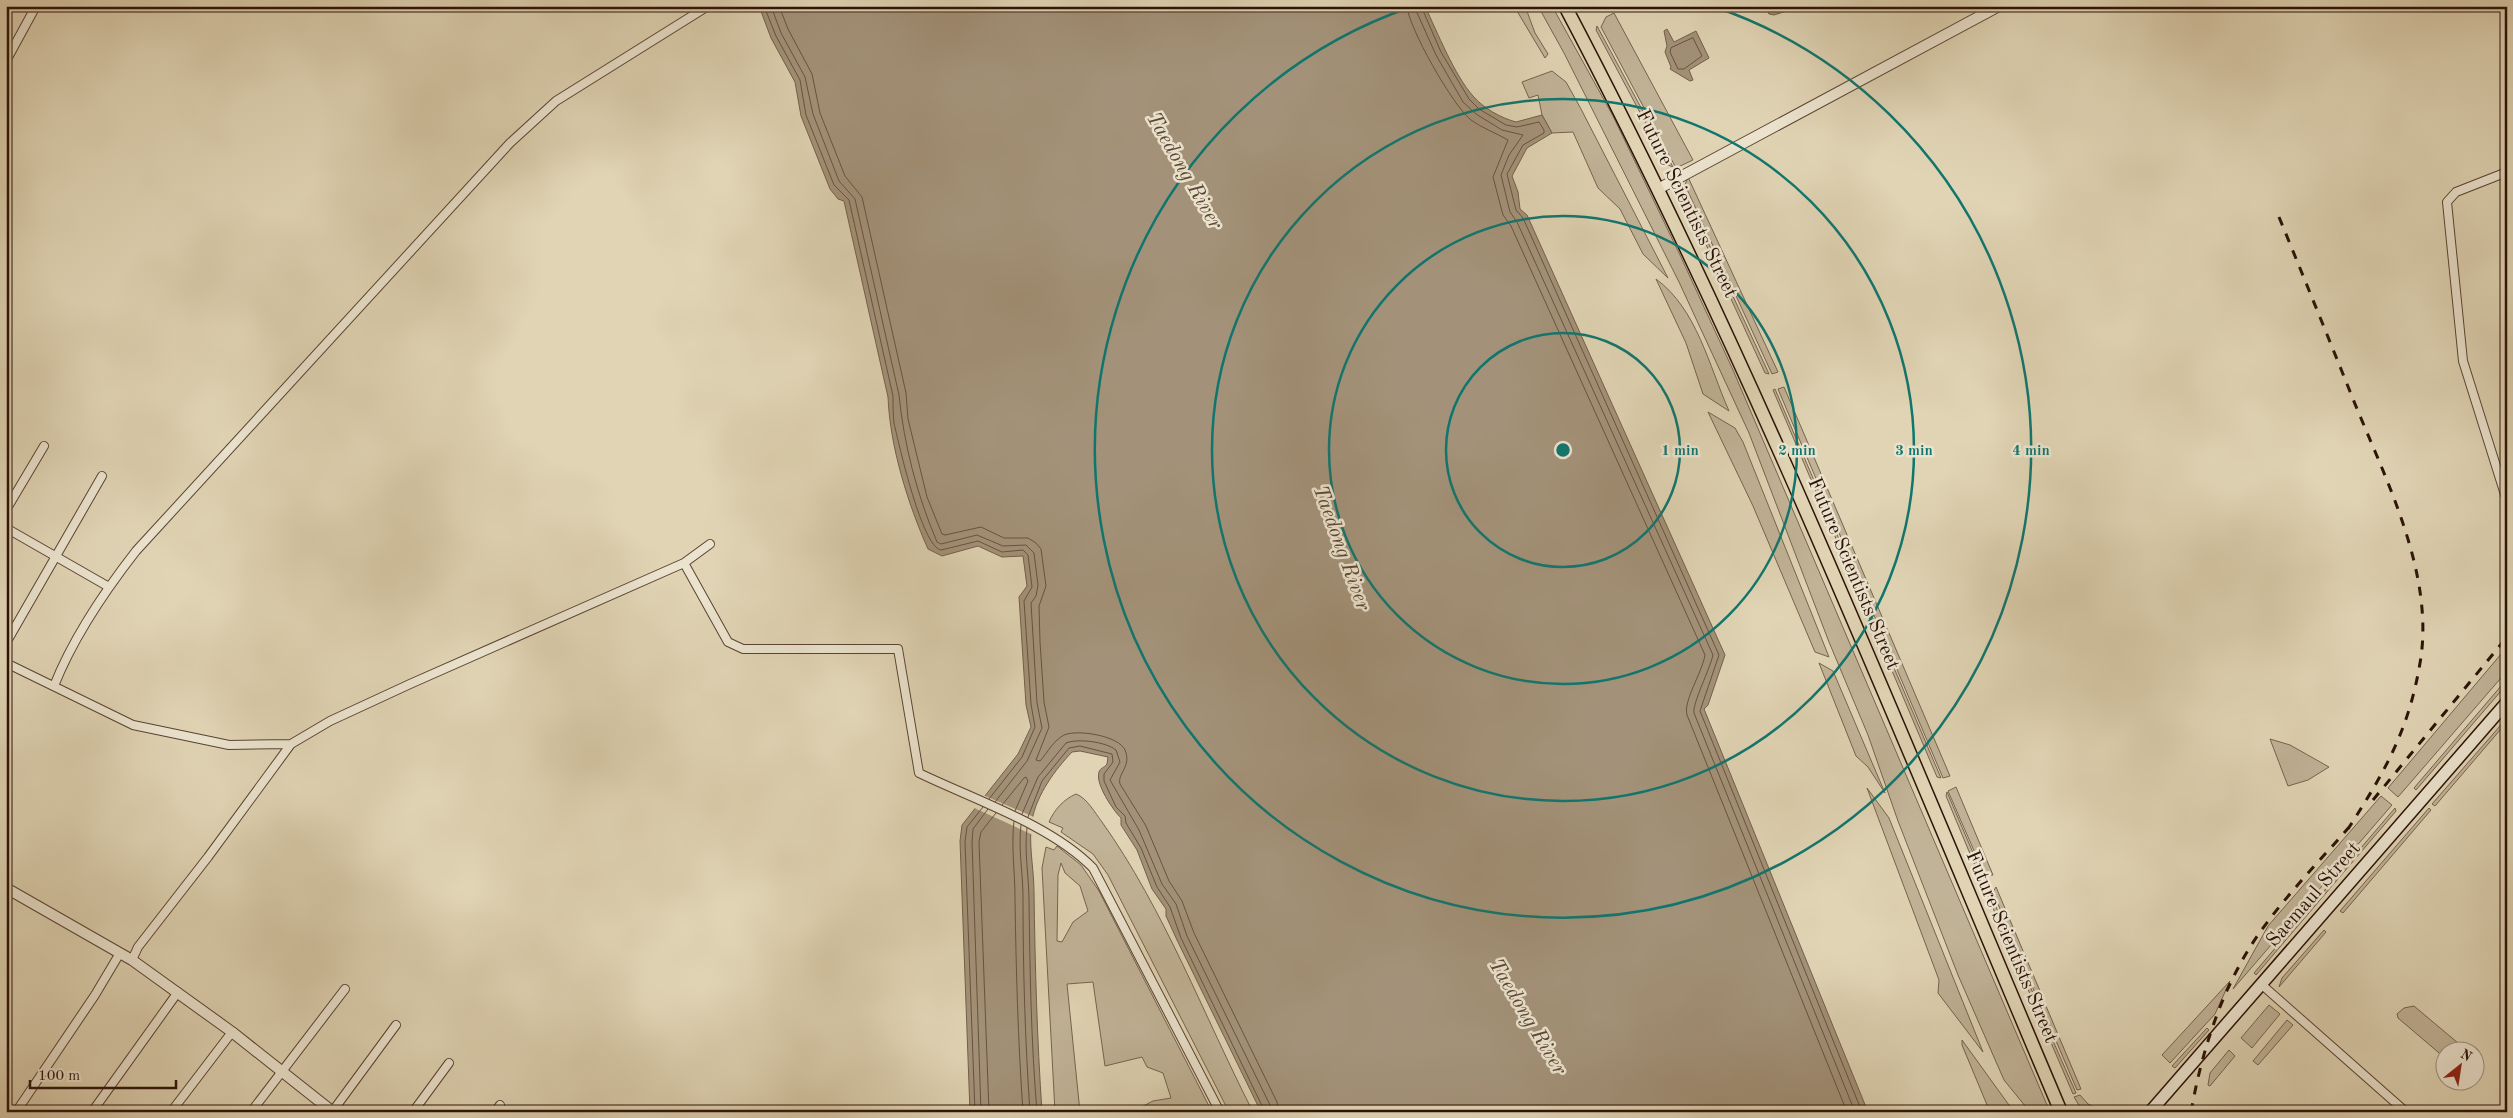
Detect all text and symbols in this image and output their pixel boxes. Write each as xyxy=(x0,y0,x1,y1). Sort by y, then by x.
street label: Future Scientists Street xyxy=(1632,107,1740,301)
water label: Taedong River xyxy=(1142,109,1226,234)
centre of rings xyxy=(1554,441,1572,459)
text: 1 min xyxy=(1661,444,1699,459)
text: 2 min xyxy=(1778,444,1816,459)
text: 3 min xyxy=(1895,444,1933,459)
text: 4 min xyxy=(2012,444,2050,459)
street label: Future Scientists Street xyxy=(1803,475,1903,673)
water label: Taedong River xyxy=(1309,483,1374,614)
street label: Saemaul Street xyxy=(2263,839,2365,951)
street label: Future Scientists Street xyxy=(1961,848,2061,1046)
water label: Taedong River xyxy=(1484,955,1570,1080)
north arrow xyxy=(2436,1040,2486,1090)
text: N xyxy=(2458,1047,2474,1064)
scale bar xyxy=(30,1058,176,1090)
text: 100 m xyxy=(38,1069,80,1084)

